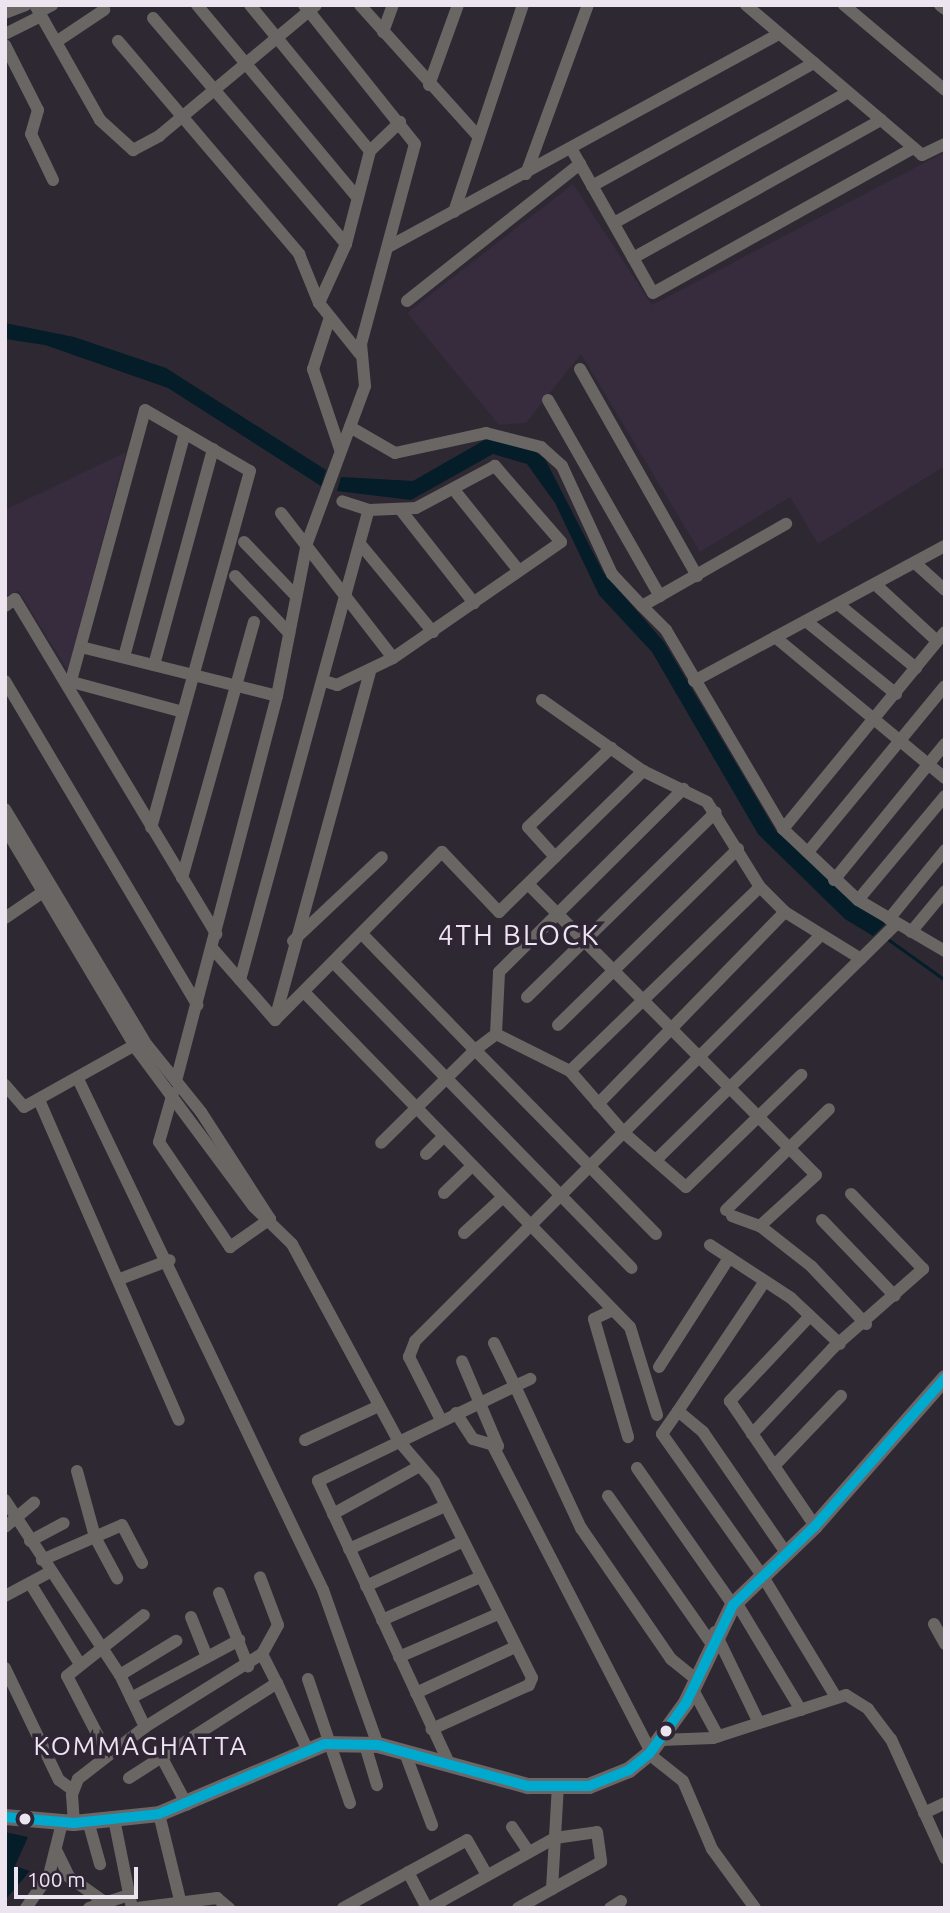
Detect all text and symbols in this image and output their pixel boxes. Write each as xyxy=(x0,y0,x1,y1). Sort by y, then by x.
district label: 4TH BLOCK xyxy=(439,918,599,952)
unlabelled marker xyxy=(659,1724,673,1738)
district label: KOMMAGHATTA xyxy=(35,1730,247,1762)
unlabelled marker xyxy=(18,1812,32,1826)
scale bar xyxy=(18,1854,142,1898)
text: 100 m xyxy=(27,1867,85,1891)

